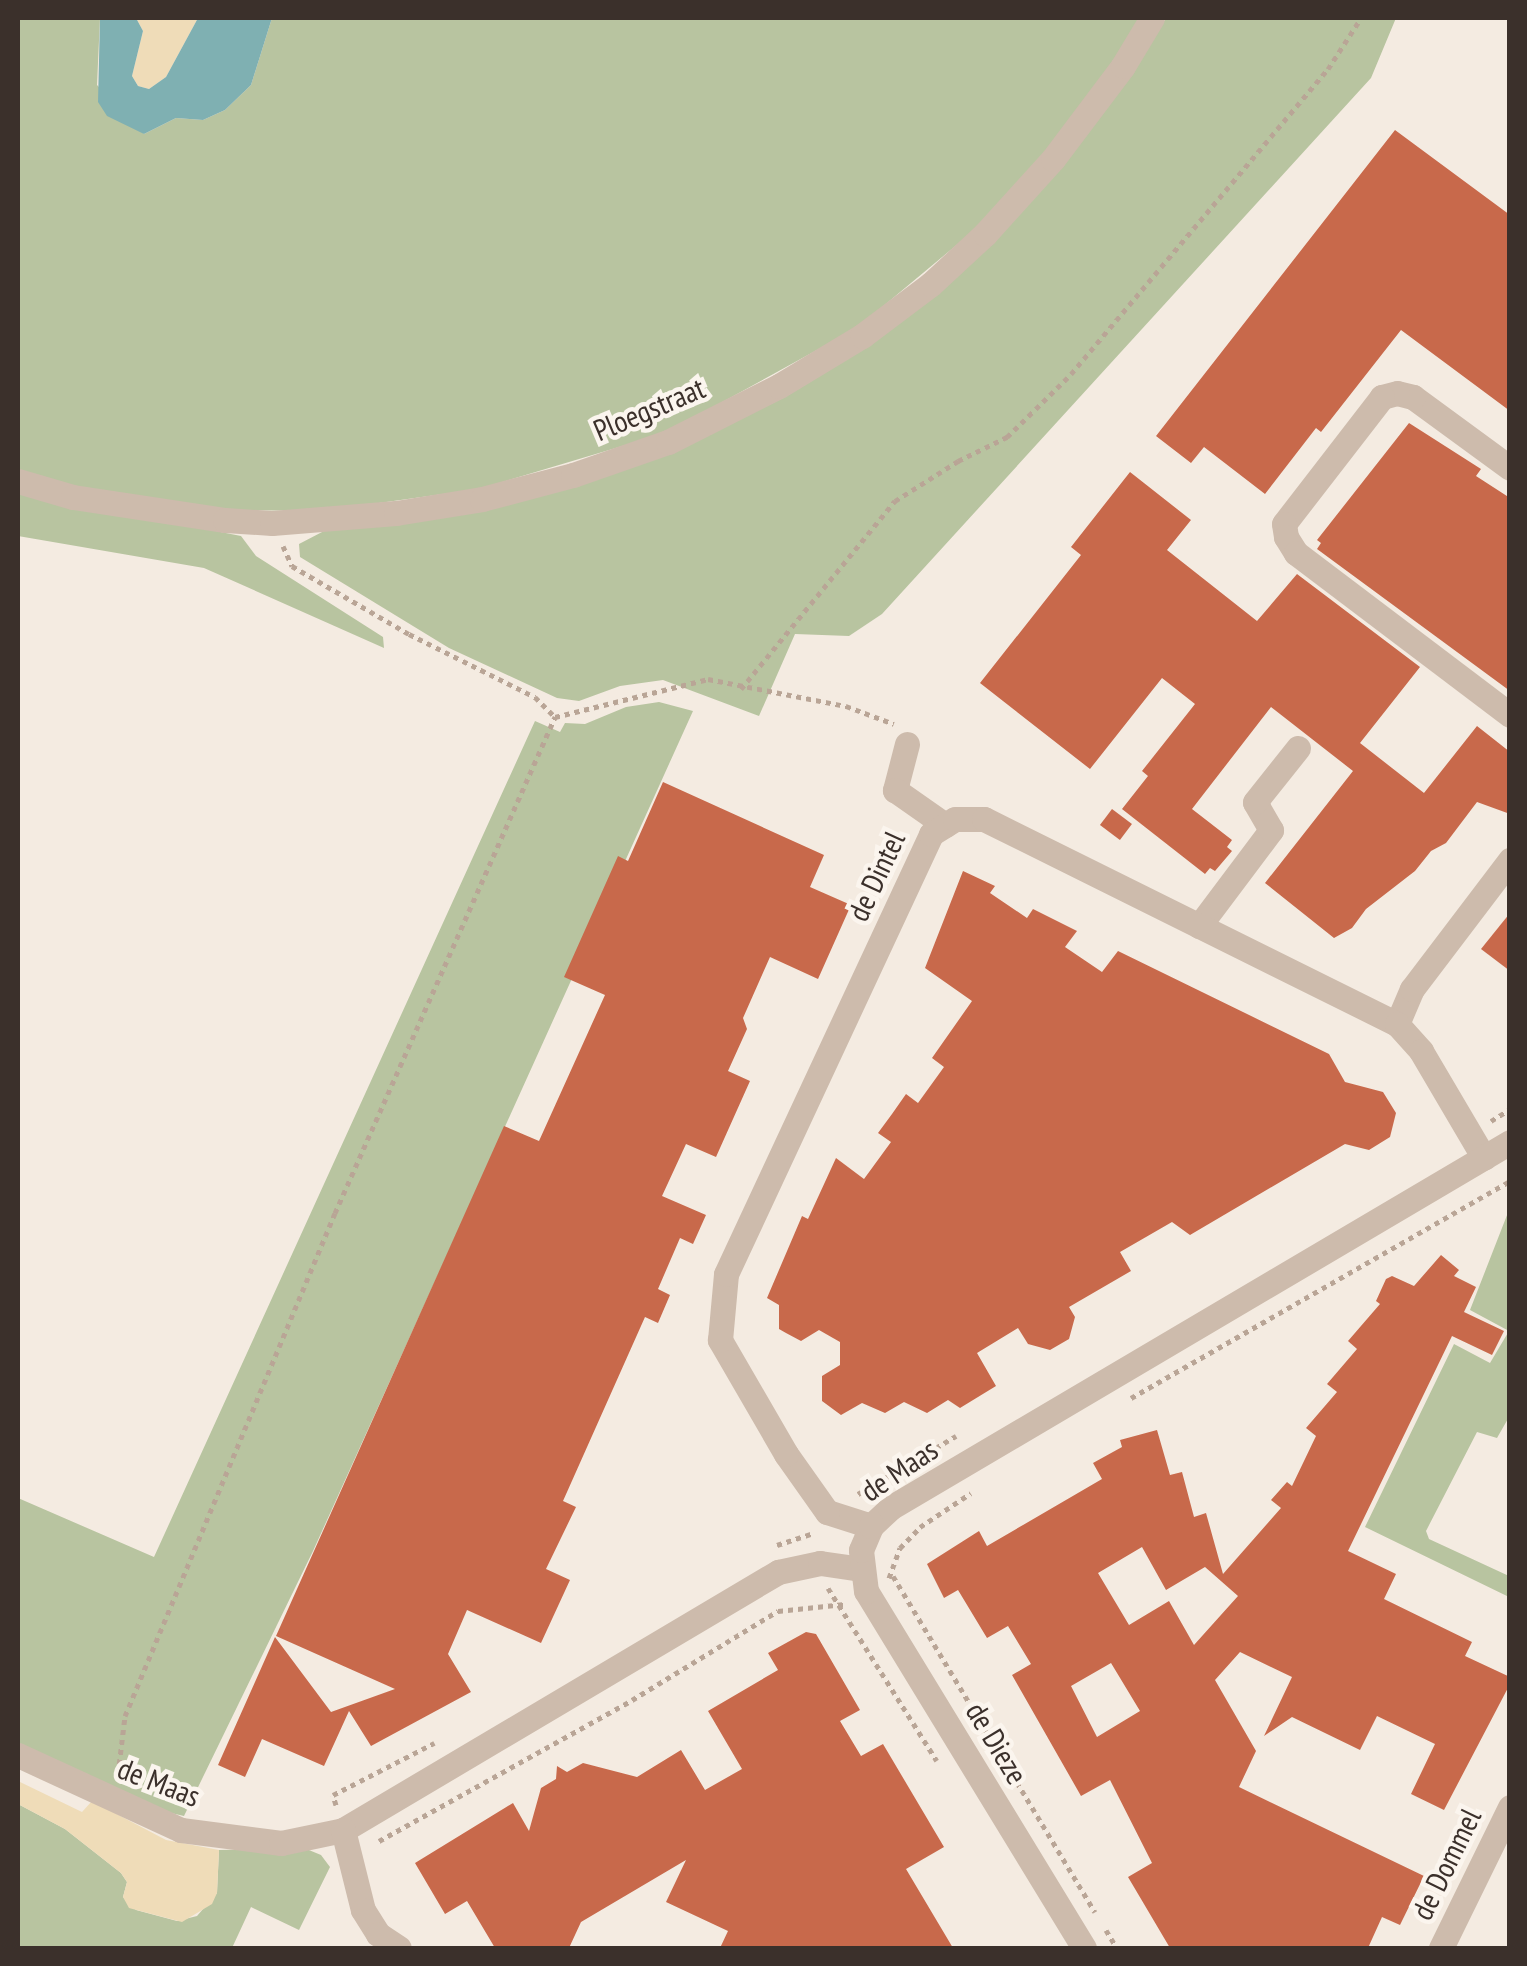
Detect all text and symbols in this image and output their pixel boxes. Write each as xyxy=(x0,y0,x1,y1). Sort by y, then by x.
street label: Ploegstraat xyxy=(588,369,710,449)
street label: de Dintel xyxy=(840,826,912,926)
street label: de Maas xyxy=(854,1431,944,1509)
street label: de Dieze xyxy=(959,1696,1035,1790)
street label: de Maas xyxy=(113,1750,205,1814)
street label: de Dommel xyxy=(1404,1803,1488,1925)

